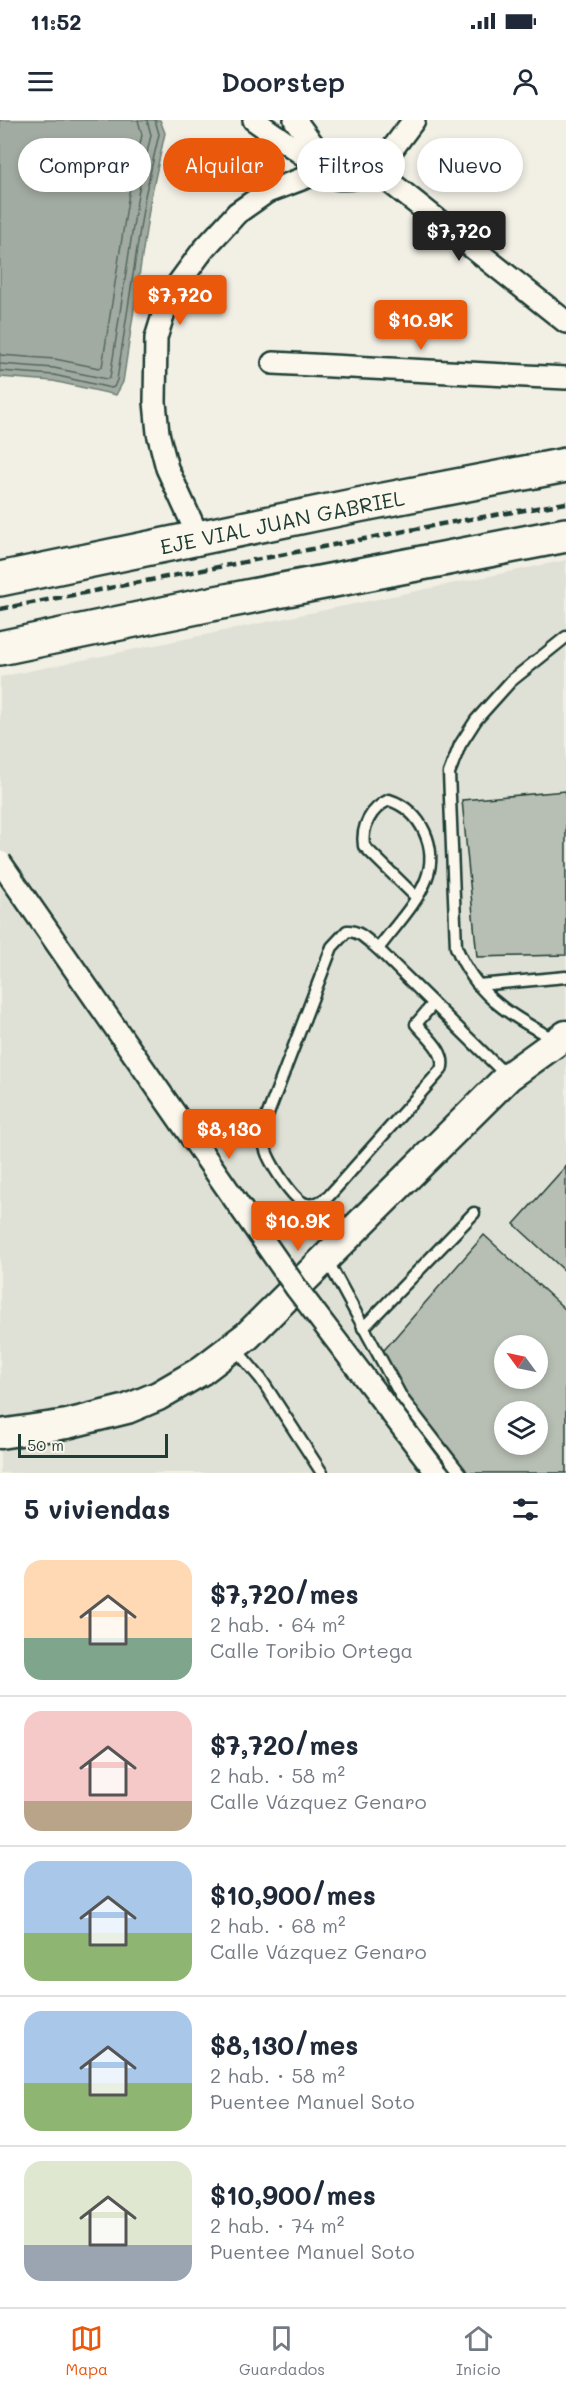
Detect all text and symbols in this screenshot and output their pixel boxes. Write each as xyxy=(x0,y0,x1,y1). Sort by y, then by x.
text: 11:52 xyxy=(30,7,82,36)
text: Doorstep xyxy=(221,64,345,99)
icon: menu xyxy=(24,65,57,98)
icon: person xyxy=(509,65,542,98)
chip: Comprar xyxy=(18,138,151,192)
chip: Alquilar xyxy=(163,138,285,192)
chip: Filtros xyxy=(297,138,405,192)
chip: Nuevo xyxy=(417,138,523,192)
pin: $7,720 xyxy=(410,211,508,262)
text: $7,720 xyxy=(427,217,491,243)
pin: $7,720 xyxy=(131,275,229,326)
text: $7,720 xyxy=(148,281,212,307)
pin: $10.9K xyxy=(372,300,470,351)
text: $10.9K xyxy=(388,306,454,332)
street label: EJE VIAL JUAN GABRIEL xyxy=(158,483,406,559)
pin: $8,130 xyxy=(180,1109,278,1160)
text: $8,130 xyxy=(197,1115,261,1141)
pin: $10.9K xyxy=(249,1201,347,1252)
text: $10.9K xyxy=(265,1207,331,1233)
north arrow xyxy=(494,1335,548,1389)
map controls xyxy=(494,1335,548,1455)
button: layers xyxy=(494,1401,548,1455)
scale bar xyxy=(18,1431,168,1458)
text: 50 m xyxy=(27,1434,64,1455)
text: 5 viviendas xyxy=(24,1492,170,1526)
icon: filters xyxy=(509,1493,542,1526)
text: $7,720/mes xyxy=(210,1577,359,1611)
icon: home xyxy=(72,1584,144,1656)
text: 2 hab. · 64 m² xyxy=(210,1611,345,1637)
text: Calle Toribio Ortega xyxy=(210,1637,413,1663)
text: $7,720/mes xyxy=(210,1728,359,1762)
icon: home xyxy=(72,1735,144,1807)
text: 2 hab. · 58 m² xyxy=(210,1762,345,1788)
text: Calle Vázquez Genaro xyxy=(210,1788,427,1814)
text: $10,900/mes xyxy=(210,1878,376,1912)
icon: home xyxy=(72,1885,144,1957)
text: 2 hab. · 68 m² xyxy=(210,1912,346,1938)
text: Calle Vázquez Genaro xyxy=(210,1938,427,1964)
text: $8,130/mes xyxy=(210,2028,358,2062)
icon: home xyxy=(72,2035,144,2107)
text: 2 hab. · 58 m² xyxy=(210,2062,345,2088)
text: Puentee Manuel Soto xyxy=(210,2088,415,2114)
text: $10,900/mes xyxy=(210,2178,376,2212)
icon: home xyxy=(72,2185,144,2257)
text: 2 hab. · 74 m² xyxy=(210,2212,344,2238)
text: Puentee Manuel Soto xyxy=(210,2238,415,2264)
tab: Mapa xyxy=(65,2322,108,2379)
tab: Guardados xyxy=(239,2322,325,2379)
tab: Inicio xyxy=(456,2322,501,2379)

